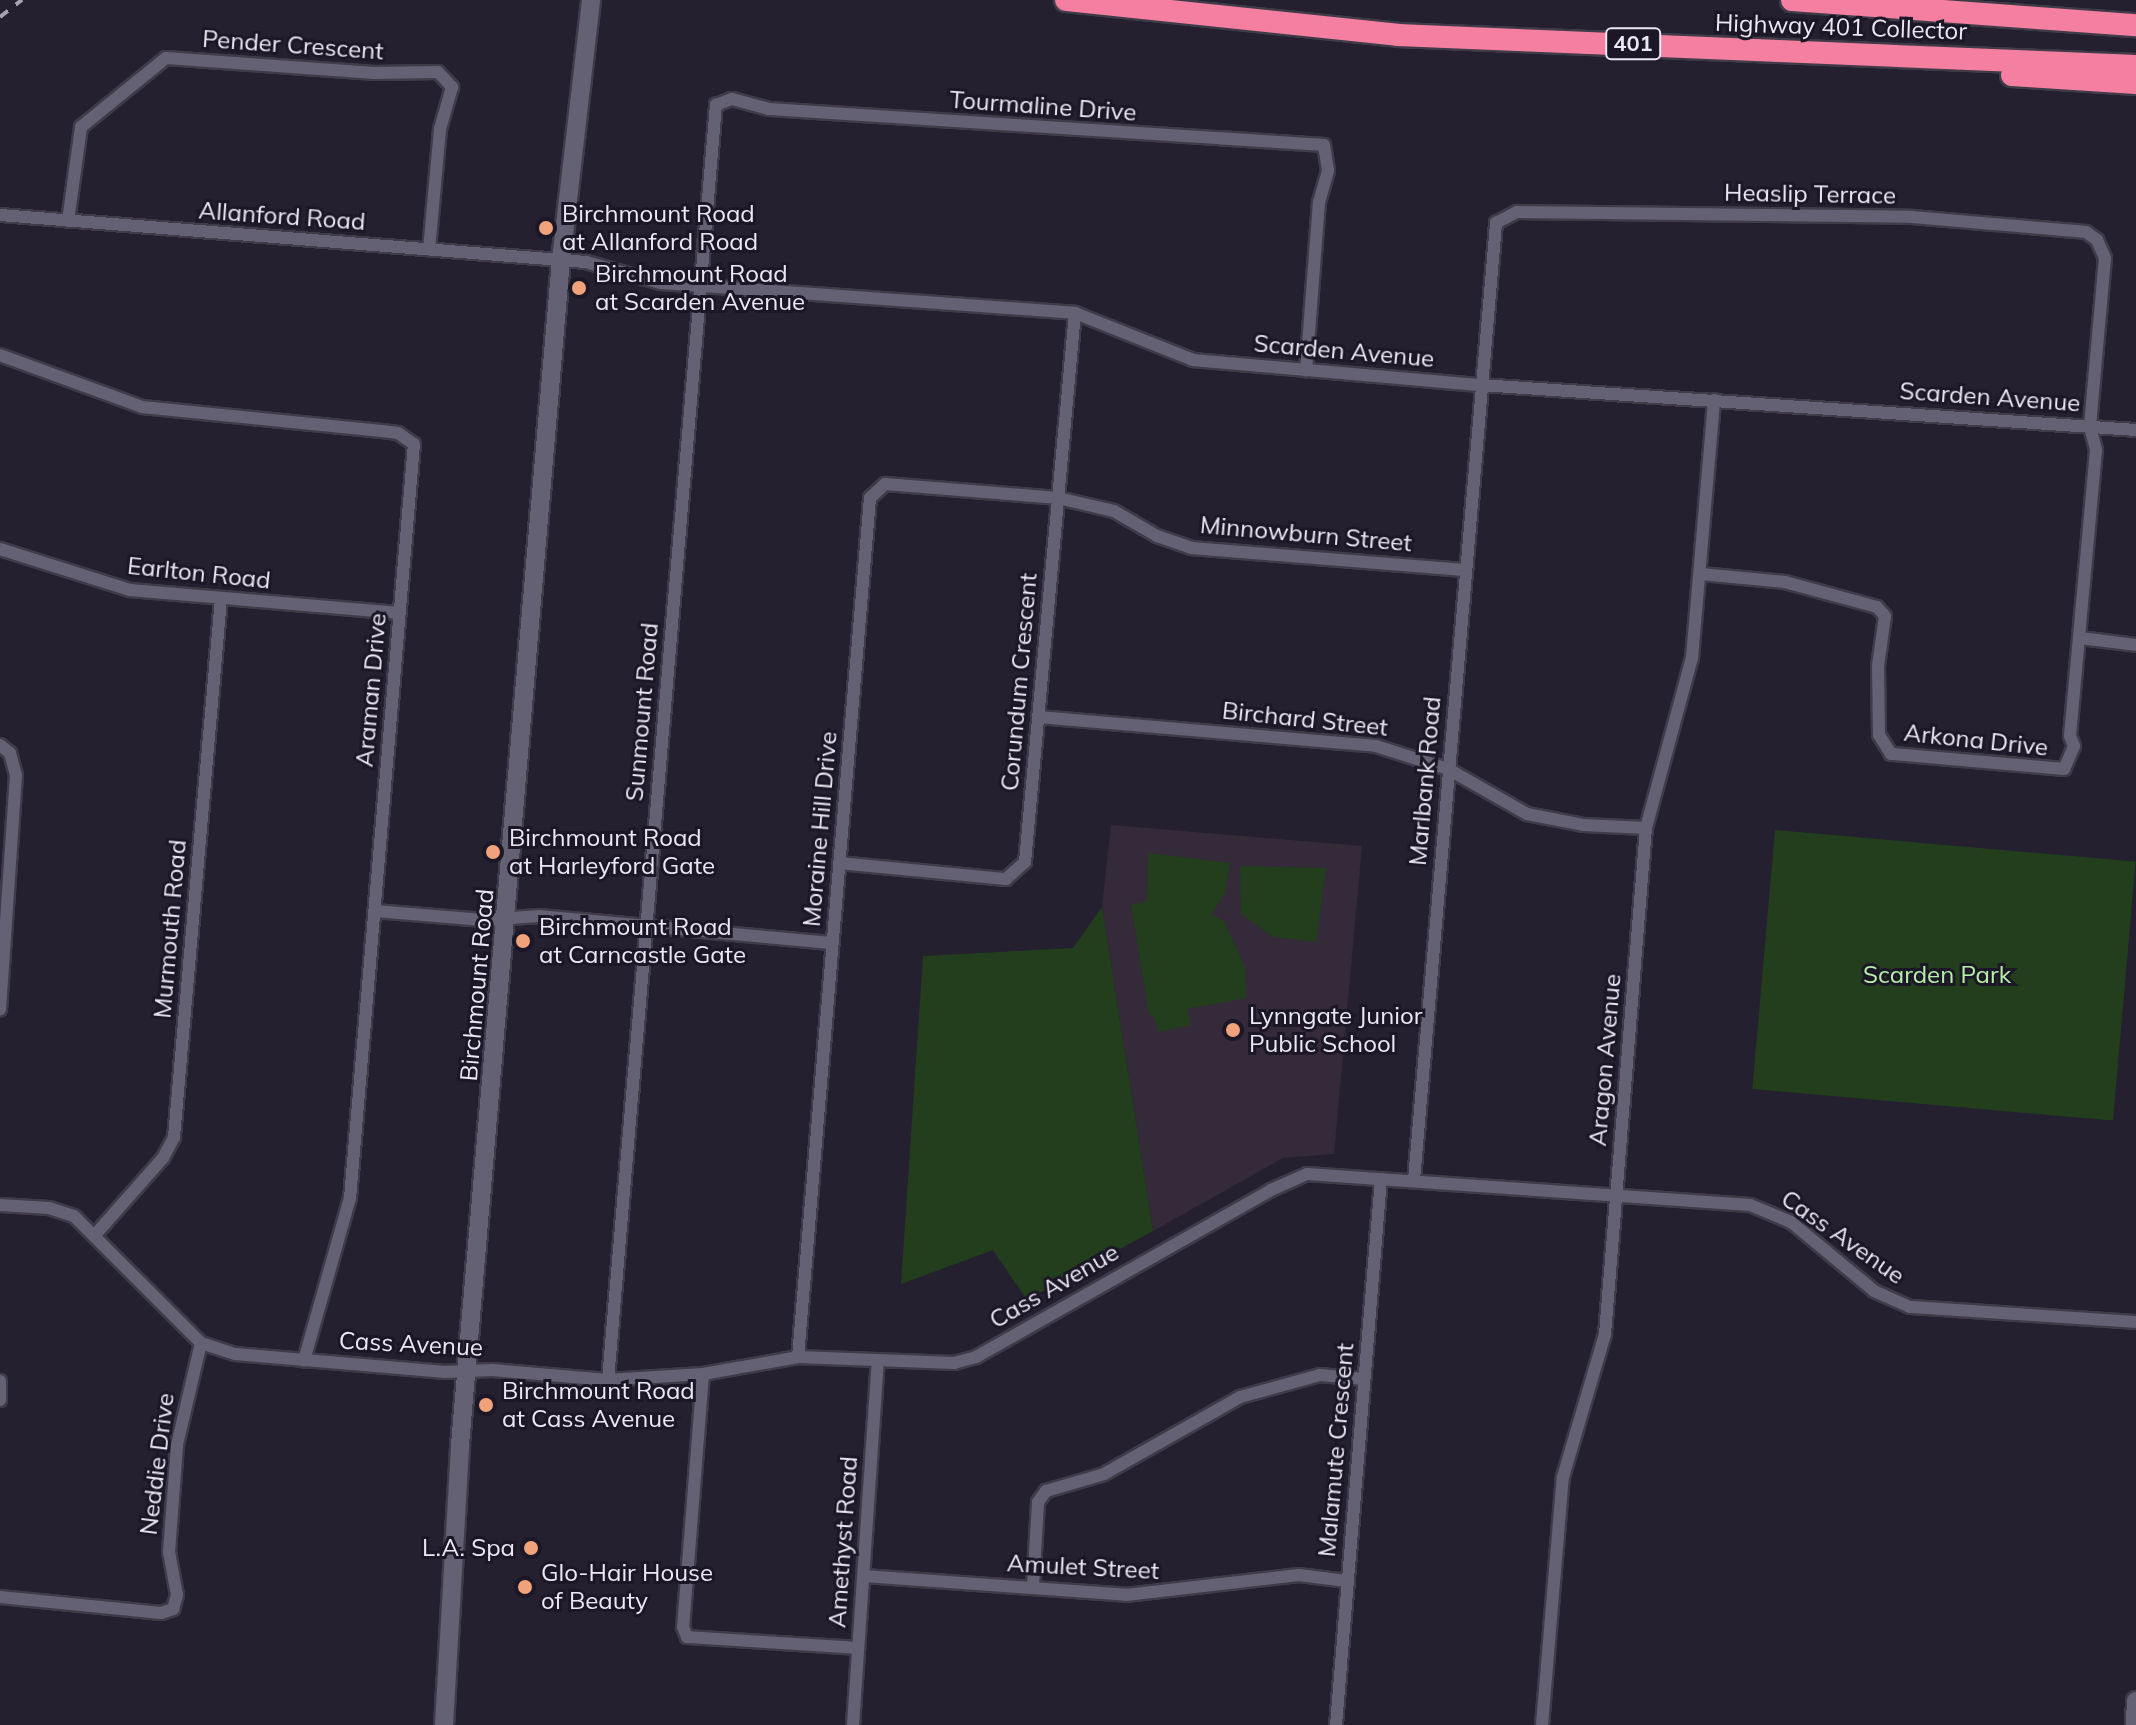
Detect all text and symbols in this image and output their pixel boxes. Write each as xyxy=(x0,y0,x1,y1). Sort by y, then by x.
street label: Highway 401 Collector xyxy=(1714,8,1968,46)
street label: Pender Crescent xyxy=(201,24,385,66)
road number: 401 xyxy=(1605,26,1661,62)
street label: Tourmaline Drive xyxy=(949,85,1137,127)
street label: Heaslip Terrace xyxy=(1724,178,1896,210)
street label: Allanford Road xyxy=(198,196,366,236)
place label: Birchmount Road at Allanford Road xyxy=(562,200,758,256)
marker: Birchmount Road at Allanford Road xyxy=(537,219,555,237)
place label: Birchmount Road at Scarden Avenue xyxy=(595,260,805,316)
marker: Birchmount Road at Scarden Avenue xyxy=(570,279,588,297)
street label: Scarden Avenue xyxy=(1253,329,1435,373)
street label: Scarden Avenue xyxy=(1899,376,2081,418)
street label: Minnowburn Street xyxy=(1199,510,1413,558)
street label: Earlton Road xyxy=(126,551,272,595)
street label: Corundum Crescent xyxy=(995,572,1043,792)
street label: Araman Drive xyxy=(350,612,392,768)
street label: Sunmount Road xyxy=(620,622,664,802)
street label: Marlbank Road xyxy=(1403,695,1447,867)
street label: Birchard Street xyxy=(1221,696,1389,742)
street label: Arkona Drive xyxy=(1902,718,2050,762)
street label: Moraine Hill Drive xyxy=(797,730,843,928)
place label: Birchmount Road at Harleyford Gate xyxy=(509,824,715,880)
street label: Murmouth Road xyxy=(148,838,192,1020)
marker: Birchmount Road at Harleyford Gate xyxy=(484,843,502,861)
street label: Birchmount Road xyxy=(454,888,500,1082)
place label: Birchmount Road at Carncastle Gate xyxy=(539,913,746,969)
marker: Birchmount Road at Carncastle Gate xyxy=(514,932,532,950)
park label: Scarden Park xyxy=(1863,961,2011,989)
street label: Aragon Avenue xyxy=(1583,973,1627,1147)
place label: Lynngate Junior Public School xyxy=(1249,1002,1422,1058)
marker: Lynngate Junior Public School xyxy=(1224,1021,1242,1039)
street label: Cass Avenue xyxy=(1776,1184,1910,1290)
street label: Cass Avenue xyxy=(984,1238,1124,1334)
street label: Cass Avenue xyxy=(338,1326,484,1362)
street label: Malamute Crescent xyxy=(1312,1342,1360,1558)
place label: Birchmount Road at Cass Avenue xyxy=(502,1377,695,1433)
street label: Neddie Drive xyxy=(134,1391,180,1537)
marker: Birchmount Road at Cass Avenue xyxy=(477,1396,495,1414)
street label: Amethyst Road xyxy=(823,1455,863,1629)
place label: L.A. Spa xyxy=(422,1534,515,1562)
marker: L.A. Spa xyxy=(522,1539,540,1557)
street label: Amulet Street xyxy=(1006,1549,1160,1585)
place label: Glo-Hair House of Beauty xyxy=(541,1559,713,1615)
marker: Glo-Hair House of Beauty xyxy=(516,1578,534,1596)

